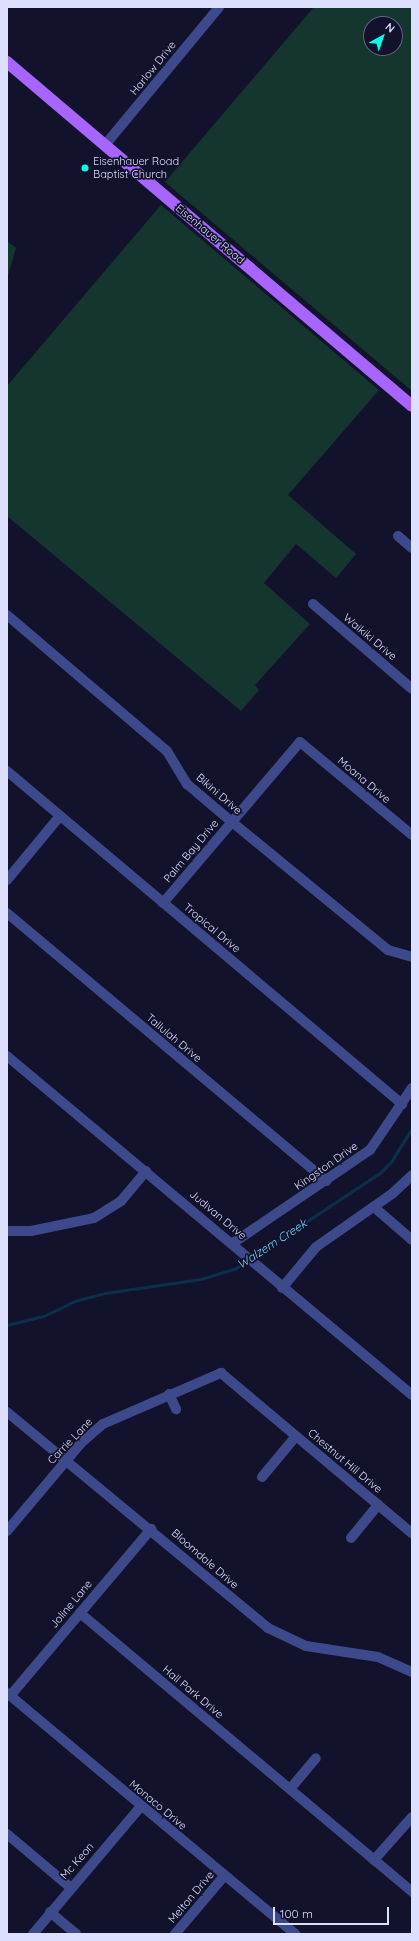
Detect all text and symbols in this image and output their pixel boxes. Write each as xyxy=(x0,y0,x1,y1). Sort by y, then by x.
north arrow xyxy=(363,16,403,56)
text: N xyxy=(382,20,398,36)
street label: Harlow Drive xyxy=(127,38,179,98)
place label: Eisenhauer Road Baptist Church xyxy=(93,155,179,181)
marker: Eisenhauer Road Baptist Church xyxy=(80,163,90,173)
street label: Eisenhauer Road xyxy=(173,201,247,267)
street label: Waikiki Drive xyxy=(341,611,399,663)
street label: Moana Drive xyxy=(335,754,393,806)
street label: Bikini Drive xyxy=(194,771,244,817)
street label: Palm Bay Drive xyxy=(161,817,221,885)
street label: Tropical Drive xyxy=(181,900,243,956)
street label: Tallulah Drive xyxy=(144,1011,204,1065)
street label: Kingston Drive xyxy=(292,1139,360,1193)
street label: Judivan Drive xyxy=(187,1187,249,1243)
water label: Walzem Creek xyxy=(234,1216,310,1272)
street label: Carrie Lane xyxy=(45,1415,95,1467)
street label: Chestnut Hill Drive xyxy=(305,1426,385,1496)
street label: Bloomdale Drive xyxy=(169,1526,241,1592)
street label: Joline Lane xyxy=(47,1577,95,1631)
street label: Hall Park Drive xyxy=(160,1663,226,1721)
street label: Monaco Drive xyxy=(127,1777,189,1833)
street label: Mc Keon xyxy=(58,1840,96,1882)
street label: Melton Drive xyxy=(165,1868,217,1926)
scale bar xyxy=(275,1899,391,1925)
text: 100 m xyxy=(280,1906,313,1921)

